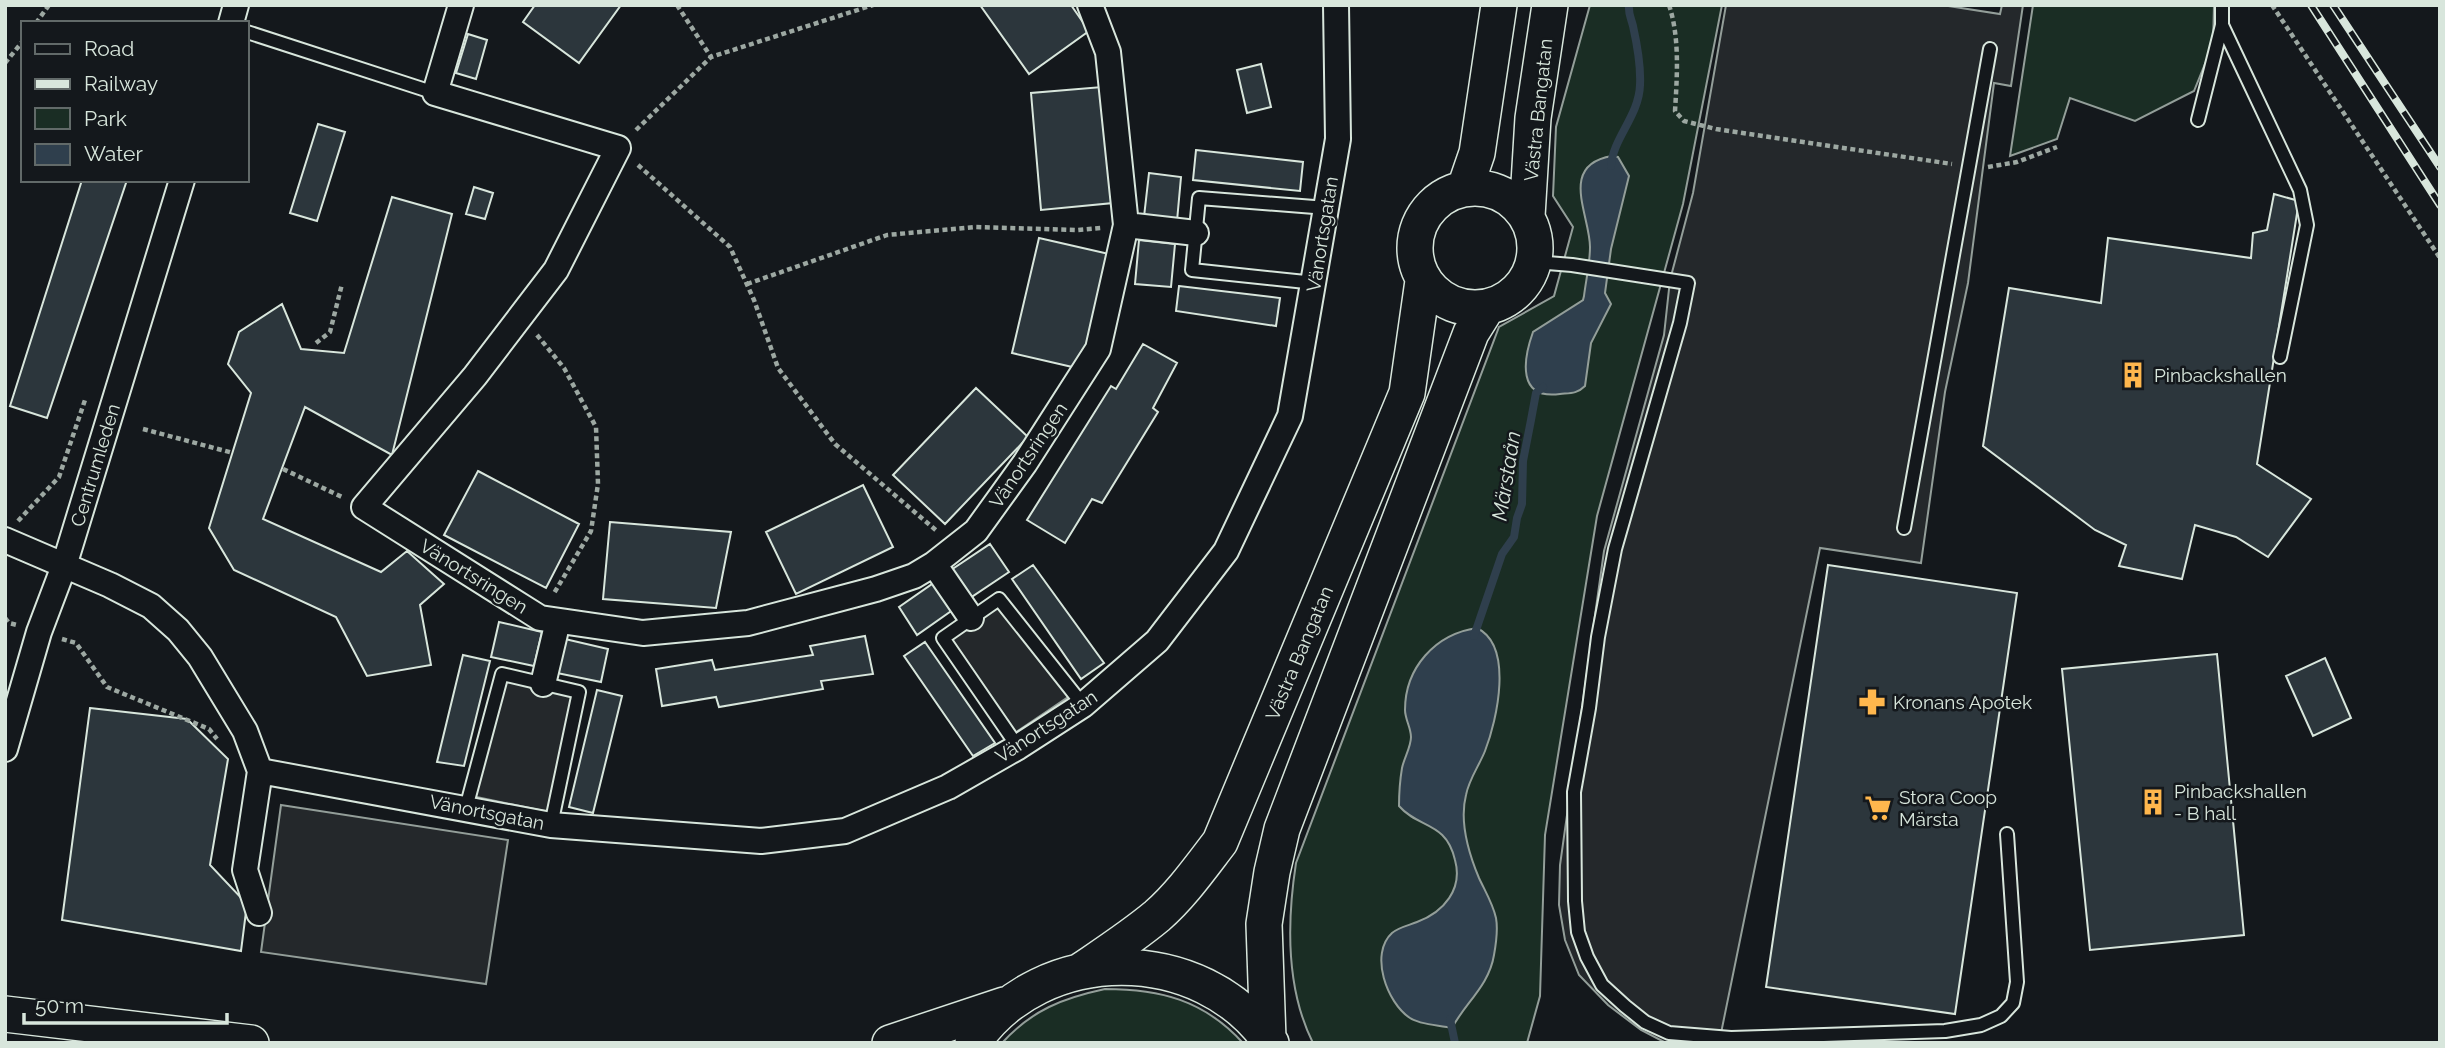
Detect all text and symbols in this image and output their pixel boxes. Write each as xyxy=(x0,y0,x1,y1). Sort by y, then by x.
legend xyxy=(21,21,248,182)
text: Road xyxy=(84,36,134,61)
street label: Västra Bangatan xyxy=(1520,37,1556,183)
text: Railway xyxy=(84,71,158,96)
text: Park xyxy=(84,106,127,131)
text: Water xyxy=(84,141,143,166)
street label: Vänortsgatan xyxy=(1302,175,1342,293)
building icon: Pinbackshallen xyxy=(2118,360,2148,390)
place label: Pinbackshallen xyxy=(2154,364,2287,386)
street label: Vänortsringen xyxy=(985,398,1071,512)
street label: Centrumleden xyxy=(66,401,124,529)
water label: Märstaån xyxy=(1487,429,1525,523)
street label: Vänortsringen xyxy=(416,534,532,618)
street label: Västra Bangatan xyxy=(1261,583,1337,723)
street label: Vänortsgatan xyxy=(991,685,1101,767)
pharmacy icon: Kronans Apotek xyxy=(1857,687,1887,717)
place label: Kronans Apotek xyxy=(1893,691,2032,713)
place label: Pinbackshallen - B hall xyxy=(2174,780,2307,824)
place label: Stora Coop Märsta xyxy=(1899,786,1997,830)
building icon: Pinbackshallen - B hall xyxy=(2138,787,2168,817)
street label: Vänortsgatan xyxy=(428,790,546,834)
supermarket icon: Stora Coop Märsta xyxy=(1863,793,1893,823)
scale bar xyxy=(24,982,228,1026)
text: 50 m xyxy=(35,993,84,1018)

